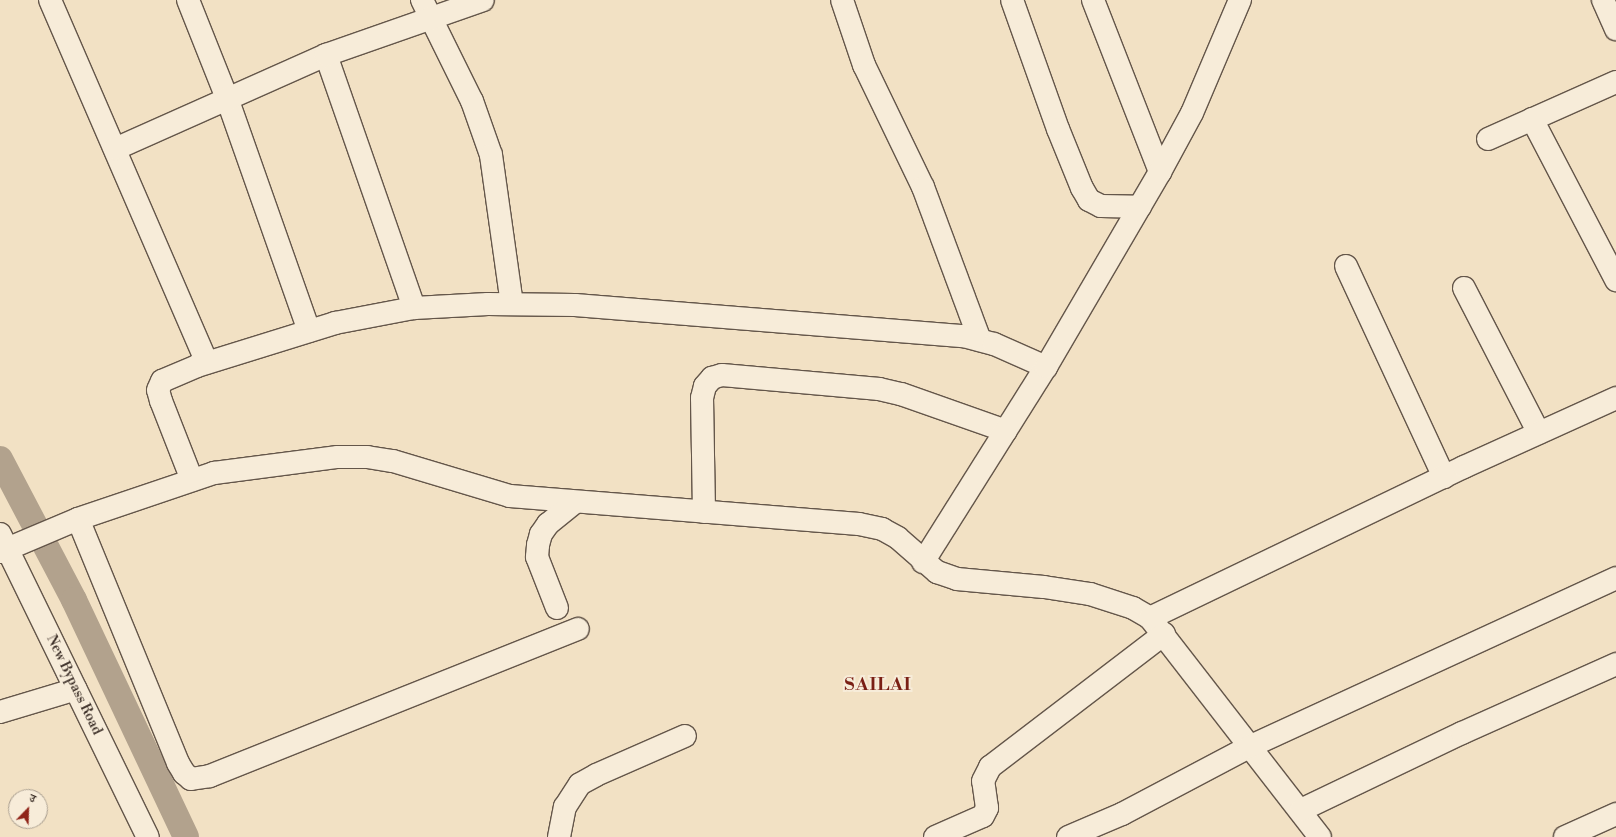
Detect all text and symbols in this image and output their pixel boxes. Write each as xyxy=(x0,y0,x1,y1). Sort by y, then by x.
street label: New Bypass Road xyxy=(43,632,105,738)
district label: SAILAI xyxy=(844,674,912,696)
north arrow xyxy=(8,789,48,829)
text: उ xyxy=(27,791,38,806)

